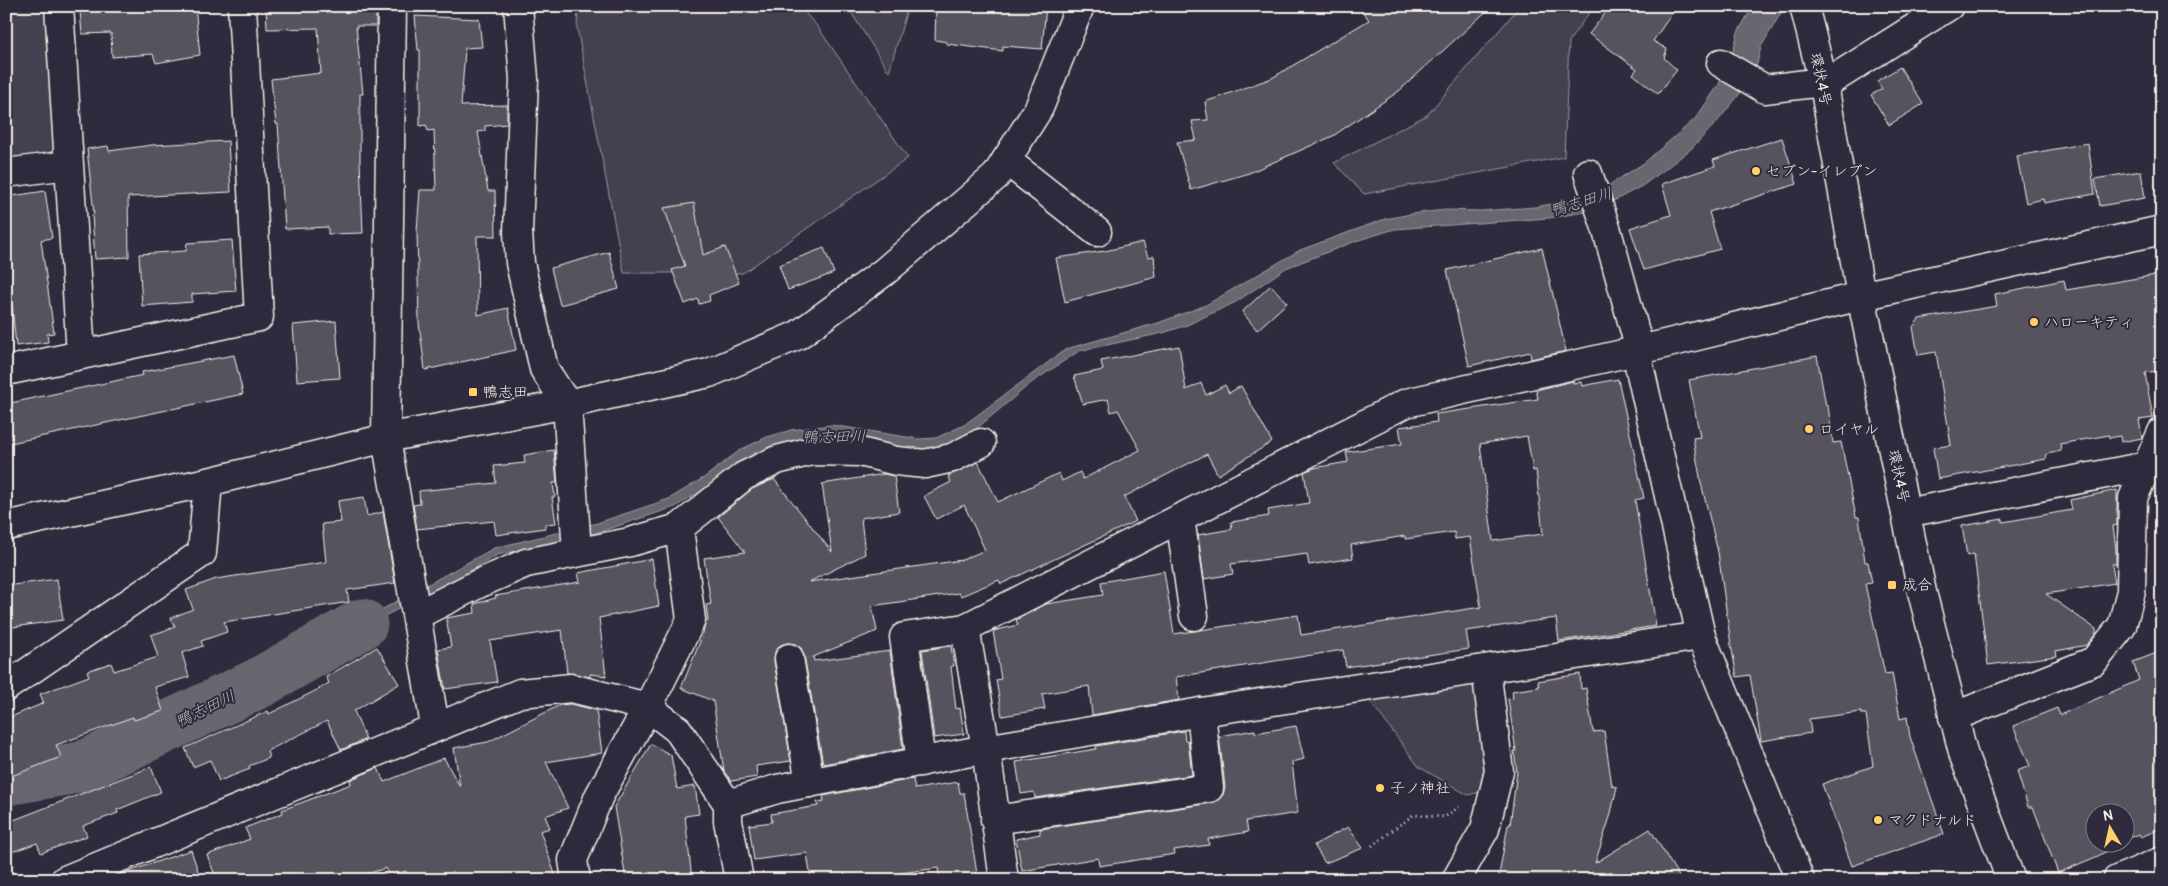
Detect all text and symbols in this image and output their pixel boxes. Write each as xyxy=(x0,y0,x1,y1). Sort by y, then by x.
street label: 環状4号 xyxy=(1806,51,1835,107)
place label: セブン-イレブン xyxy=(1766,162,1877,181)
marker: セブン-イレブン xyxy=(1750,165,1762,177)
water label: 鴨志田川 xyxy=(1548,183,1615,221)
place label: ハローキティ xyxy=(2044,313,2134,332)
marker: ハローキティ xyxy=(2028,316,2040,328)
place label: 鴨志田 xyxy=(483,383,528,402)
marker: 鴨志田 xyxy=(467,386,479,398)
place label: ロイヤル xyxy=(1819,420,1879,439)
marker: ロイヤル xyxy=(1803,423,1815,435)
water label: 鴨志田川 xyxy=(802,426,866,448)
street label: 環状4号 xyxy=(1884,448,1913,504)
place label: 成合 xyxy=(1902,576,1932,595)
marker: 成合 xyxy=(1886,579,1898,591)
water label: 鴨志田川 xyxy=(172,686,239,732)
place label: 子ノ神社 xyxy=(1390,779,1450,798)
marker: 子ノ神社 xyxy=(1374,782,1386,794)
north arrow xyxy=(2086,804,2136,854)
text: N xyxy=(2102,807,2114,825)
place label: マクドナルド xyxy=(1888,811,1977,830)
marker: マクドナルド xyxy=(1872,814,1884,826)

